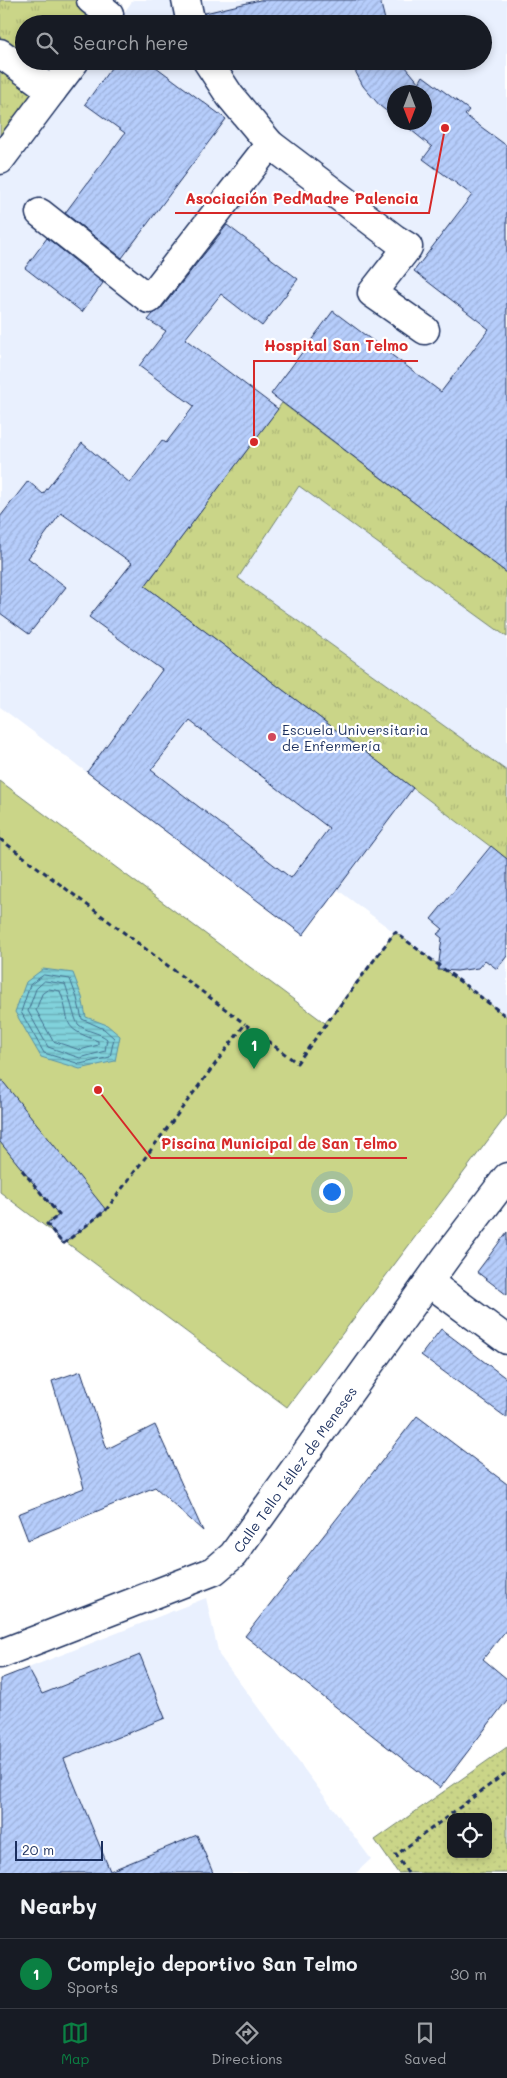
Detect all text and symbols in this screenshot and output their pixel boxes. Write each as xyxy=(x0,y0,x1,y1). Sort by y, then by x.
search box xyxy=(15,15,492,70)
icon: search xyxy=(33,29,61,57)
text: Search here xyxy=(73,30,189,55)
north arrow xyxy=(387,85,432,130)
callout: Asociación PedMadre Palencia xyxy=(175,183,429,213)
text: Asociación PedMadre Palencia xyxy=(185,188,419,208)
callout: Hospital San Telmo xyxy=(254,331,418,361)
text: Hospital San Telmo xyxy=(264,335,408,355)
place label: Escuela Universitaria de Enfermería xyxy=(282,720,429,755)
marker: Escuela Universitaria de Enfermería xyxy=(266,731,278,743)
pin: 1 xyxy=(238,1028,270,1069)
callout: Piscina Municipal de San Telmo xyxy=(151,1128,407,1158)
text: Piscina Municipal de San Telmo xyxy=(161,1133,397,1153)
your location xyxy=(319,1179,345,1205)
street label: Calle Tello Téllez de Meneses xyxy=(228,1382,360,1556)
map controls xyxy=(447,1813,492,1858)
button: locate xyxy=(447,1813,492,1858)
scale bar xyxy=(15,1838,102,1861)
text: 20 m xyxy=(22,1840,54,1859)
text: Nearby xyxy=(20,1892,97,1919)
text: Complejo deportivo San Telmo xyxy=(67,1951,358,1976)
text: 1 xyxy=(32,1963,40,1984)
text: 30 m xyxy=(450,1963,487,1984)
text: Sports xyxy=(67,1976,118,1997)
tab: Map xyxy=(61,2019,89,2068)
tab: Directions xyxy=(211,2019,283,2068)
tab: Saved xyxy=(404,2019,446,2068)

